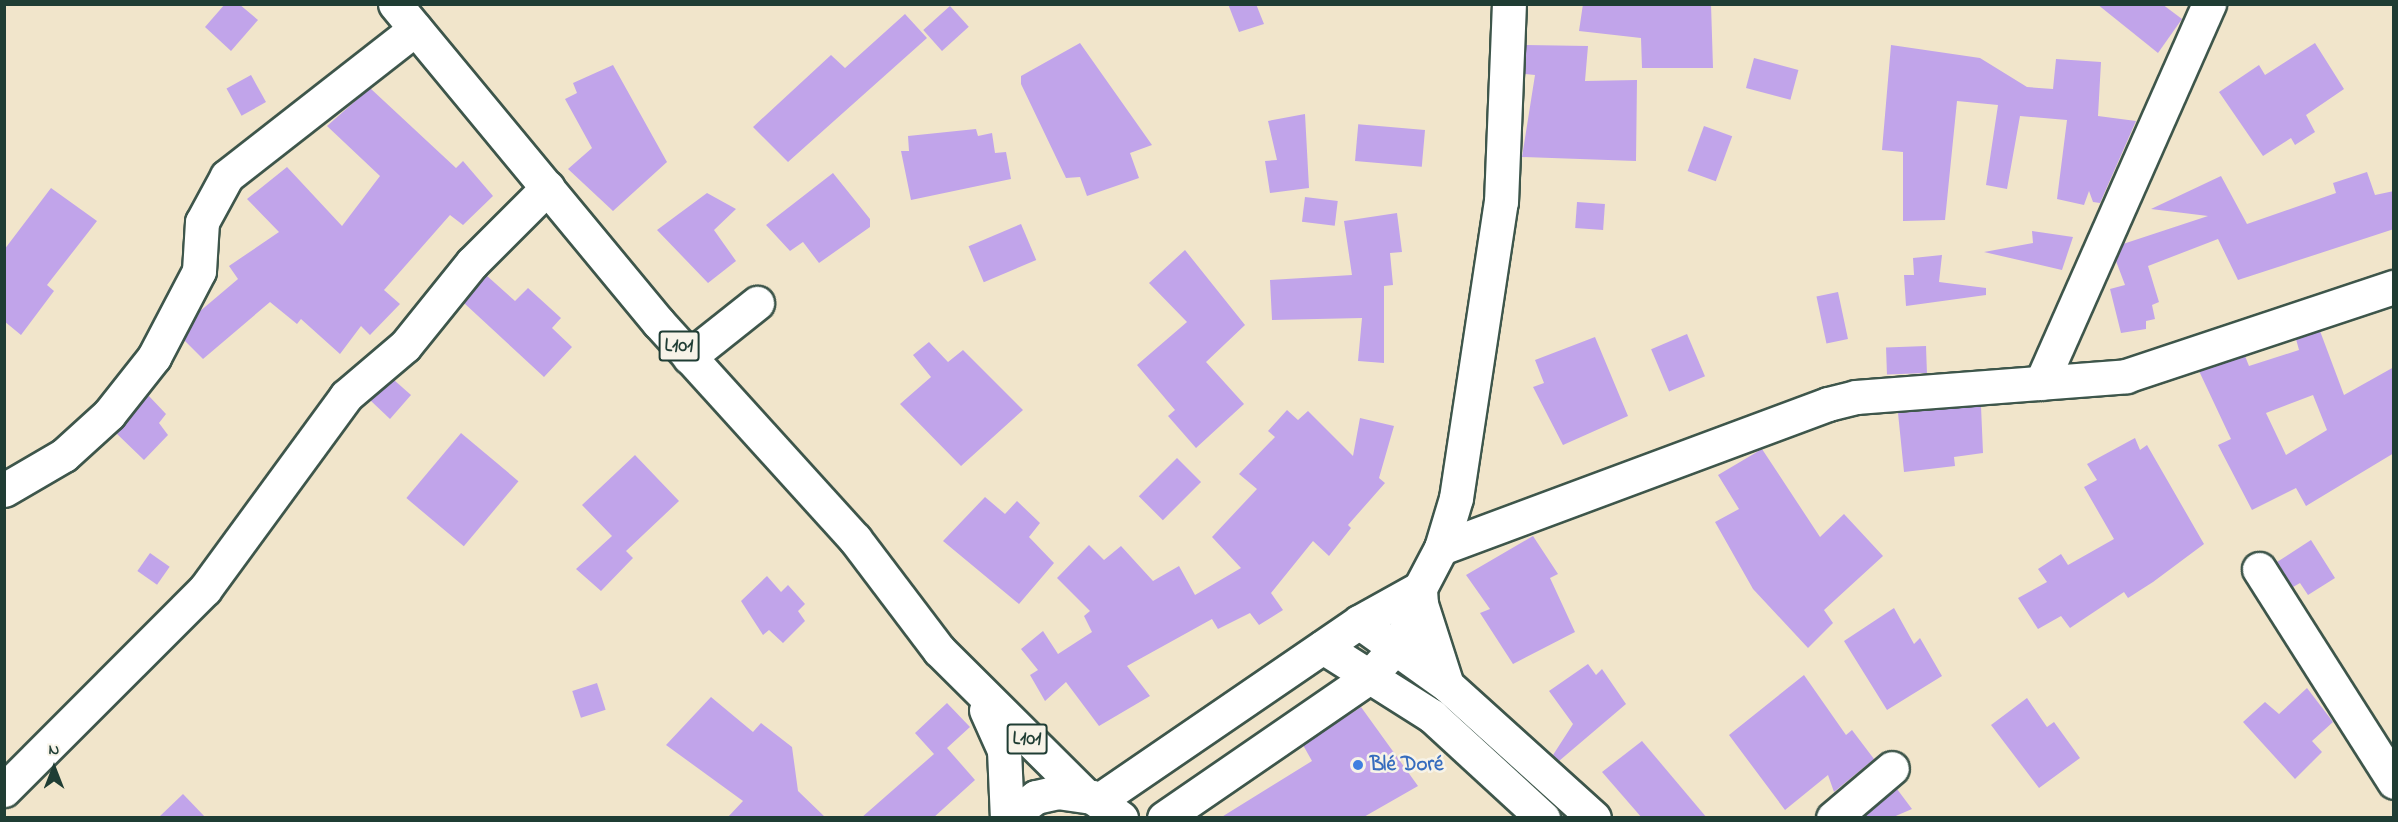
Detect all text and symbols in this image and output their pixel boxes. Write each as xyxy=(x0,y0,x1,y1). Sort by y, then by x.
road number: L101 xyxy=(658,329,700,363)
road number: L101 xyxy=(1006,722,1048,756)
north arrow xyxy=(24,738,84,798)
text: N xyxy=(49,738,59,762)
place label: Blé Doré xyxy=(1370,752,1443,778)
marker: Blé Doré xyxy=(1351,758,1365,772)

